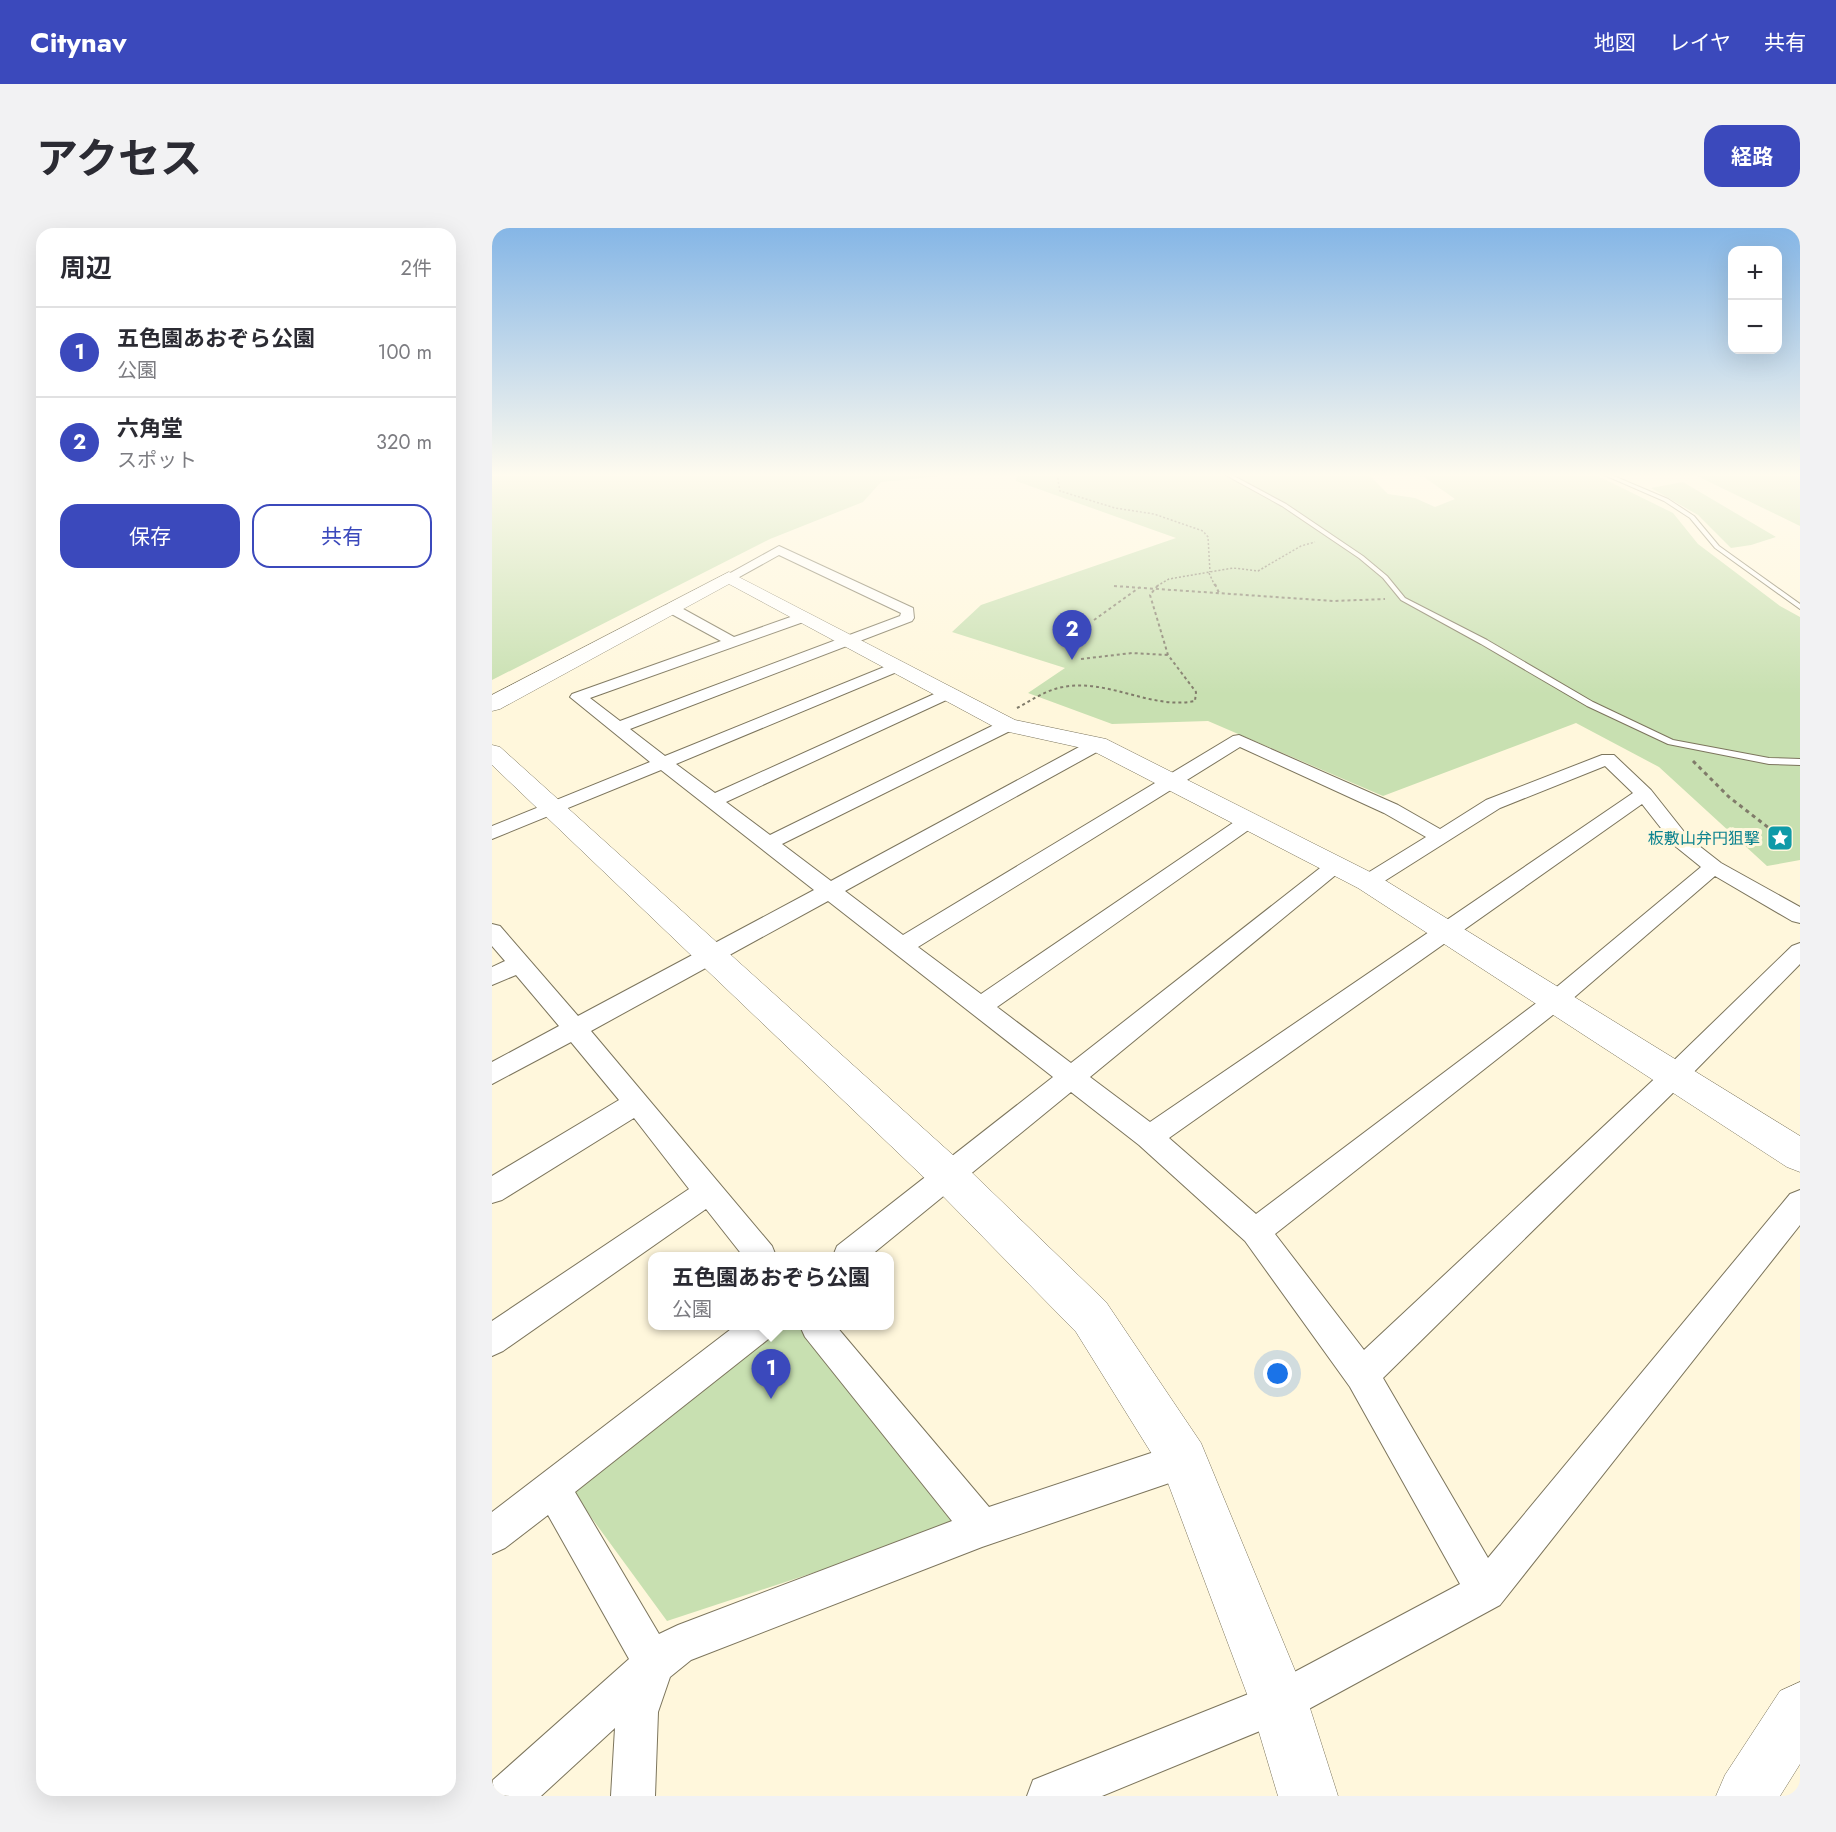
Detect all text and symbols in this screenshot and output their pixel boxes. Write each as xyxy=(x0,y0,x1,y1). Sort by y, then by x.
text: Citynav xyxy=(30,22,127,63)
text: 地図 xyxy=(1594,28,1636,58)
text: レイヤ xyxy=(1669,28,1731,58)
text: 共有 xyxy=(1764,28,1806,58)
button: 経路 xyxy=(1704,125,1800,187)
text: アクセス xyxy=(36,128,202,189)
map controls xyxy=(1728,246,1782,354)
button: + xyxy=(1728,246,1782,300)
text: 周辺 xyxy=(60,249,112,287)
text: 2件 xyxy=(401,254,432,283)
button: − xyxy=(1728,300,1782,354)
text: 五色園あおぞら公園 xyxy=(117,322,315,354)
text: 1 xyxy=(74,338,85,367)
text: 100 m xyxy=(377,338,432,367)
text: 公園 xyxy=(117,356,157,385)
text: 六角堂 xyxy=(117,412,183,444)
text: 2 xyxy=(73,428,86,457)
text: 320 m xyxy=(376,428,432,457)
text: スポット xyxy=(117,446,197,475)
button: 保存 xyxy=(60,504,240,568)
button: 共有 xyxy=(252,504,432,568)
pin: 2 xyxy=(1052,610,1092,660)
place icon: 板敷山弁円狙撃 xyxy=(1765,823,1795,853)
place label: 板敷山弁円狙撃 xyxy=(1648,827,1760,850)
popup xyxy=(648,1252,894,1330)
text: 五色園あおぞら公園 xyxy=(672,1261,870,1293)
text: 公園 xyxy=(672,1295,712,1324)
pin: 1 xyxy=(752,1350,790,1399)
your location xyxy=(1263,1359,1292,1388)

